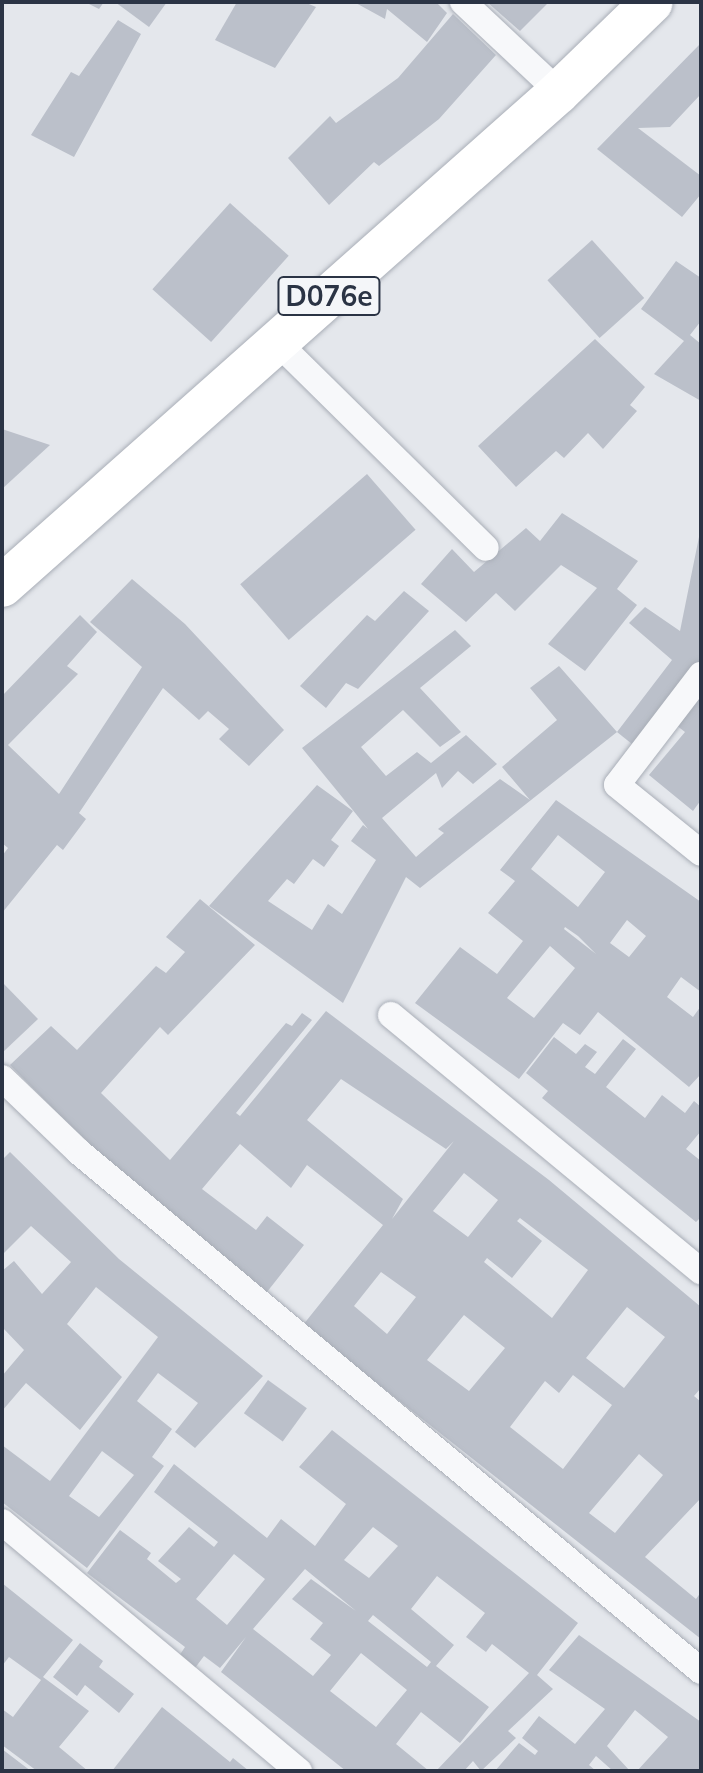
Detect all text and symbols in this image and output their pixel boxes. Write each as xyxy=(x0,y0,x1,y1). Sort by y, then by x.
road number: D076e xyxy=(277,272,381,320)

